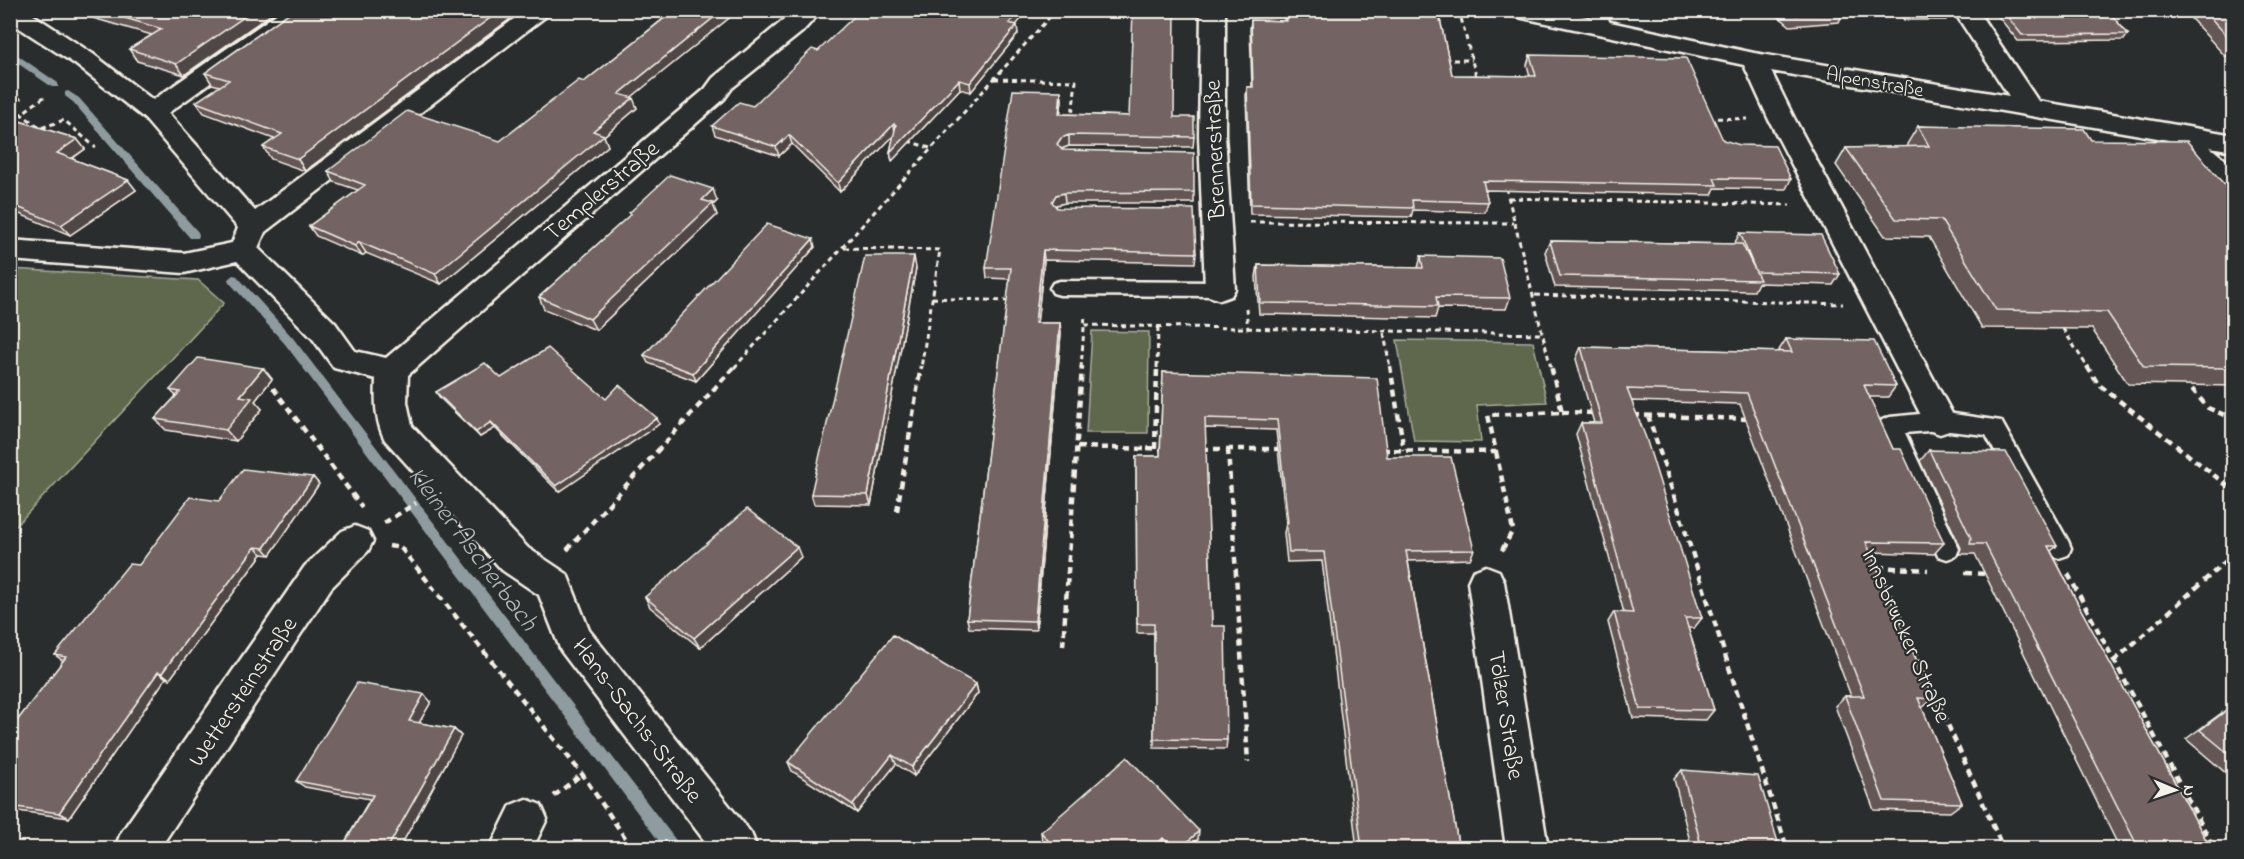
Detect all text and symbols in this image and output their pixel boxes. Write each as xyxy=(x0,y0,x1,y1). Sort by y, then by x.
street label: Alpenstraße xyxy=(1823,61,1926,106)
street label: Brennerstraße xyxy=(1197,79,1236,222)
street label: Templerstraße xyxy=(537,133,668,251)
water label: Kleiner Ascherbach xyxy=(397,460,546,640)
street label: Innsbrucker Straße xyxy=(1851,543,1959,729)
street label: Wettersteinstraße xyxy=(181,610,308,775)
street label: Hans-Sachs-Straße xyxy=(562,632,710,812)
street label: Tölzer Straße xyxy=(1477,648,1532,783)
north arrow xyxy=(2145,760,2205,820)
text: N xyxy=(2176,785,2200,796)

